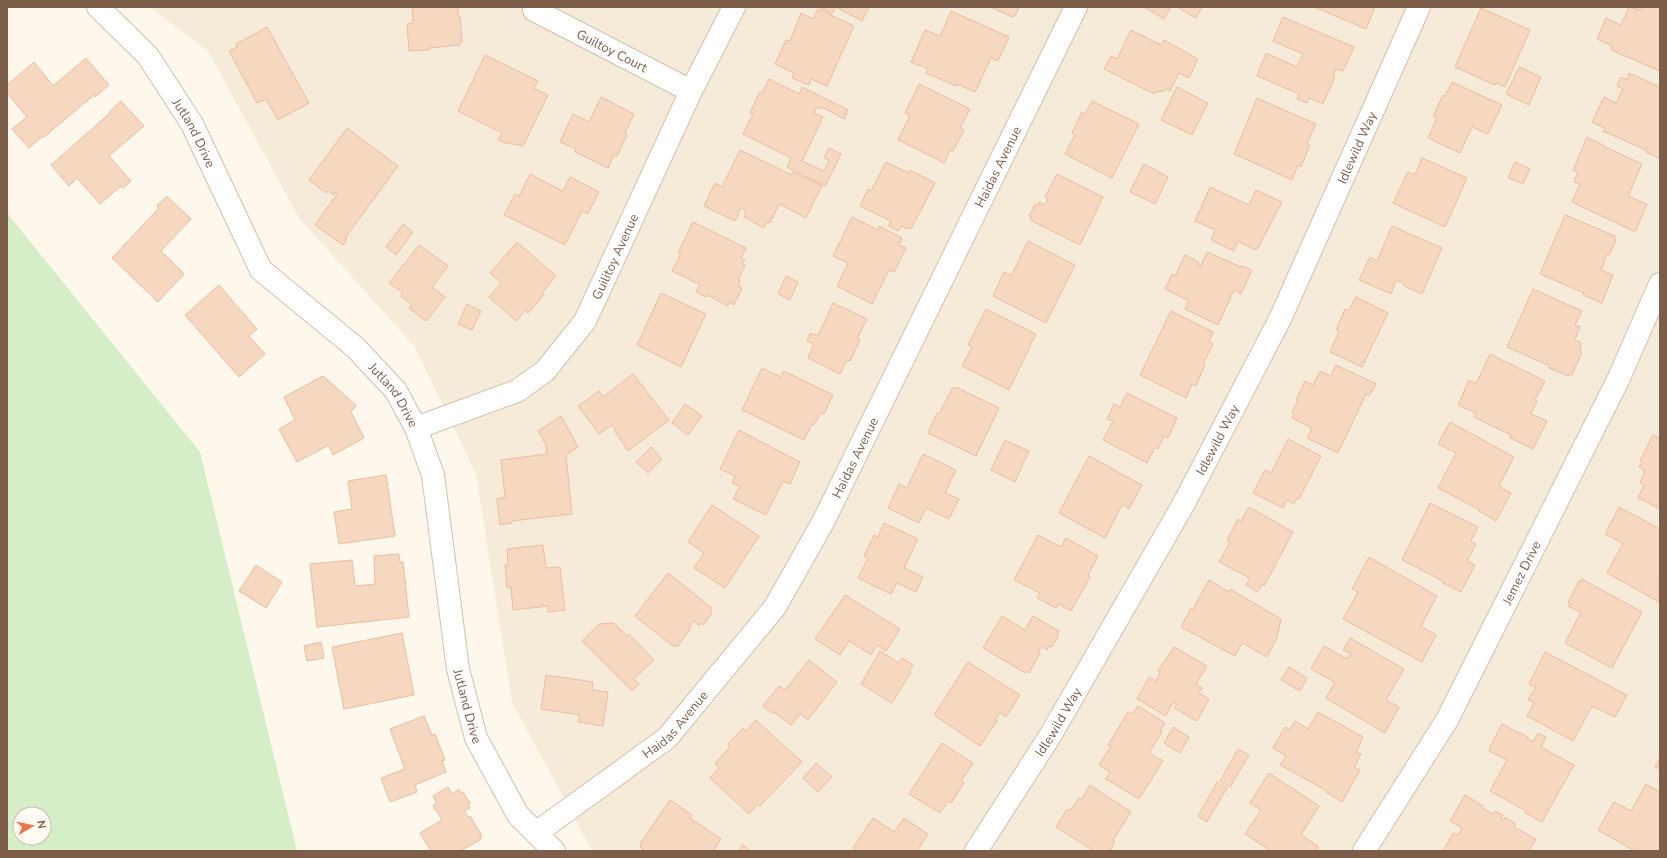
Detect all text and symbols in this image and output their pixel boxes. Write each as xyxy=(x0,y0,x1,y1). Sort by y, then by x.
street label: Guiltoy Court xyxy=(573,25,651,77)
street label: Jutland Drive xyxy=(167,94,219,171)
street label: Idlewild Way xyxy=(1333,108,1381,187)
street label: Haidas Avenue xyxy=(971,124,1026,211)
street label: Guilitoy Avenue xyxy=(588,211,643,303)
street label: Jutland Drive xyxy=(363,358,422,431)
street label: Idlewild Way xyxy=(1192,401,1244,479)
street label: Haidas Avenue xyxy=(828,414,883,502)
street label: Jemez Drive xyxy=(1498,538,1546,609)
street label: Jutland Drive xyxy=(448,666,485,747)
street label: Idlewild Way xyxy=(1031,684,1086,760)
street label: Haidas Avenue xyxy=(639,687,712,763)
north arrow xyxy=(12,806,52,846)
text: N xyxy=(33,819,49,830)

